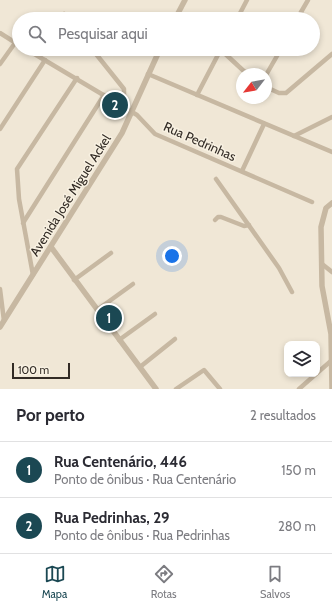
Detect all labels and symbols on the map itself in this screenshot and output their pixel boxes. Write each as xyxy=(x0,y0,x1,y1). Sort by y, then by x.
north arrow xyxy=(236,68,272,104)
pin: 2 xyxy=(102,90,128,120)
street label: Rua Pedrinhas xyxy=(161,118,239,164)
street label: Avenida José Miguel Ackel xyxy=(26,131,114,259)
your location xyxy=(162,246,182,266)
pin: 1 xyxy=(96,303,122,333)
scale bar xyxy=(12,361,70,380)

